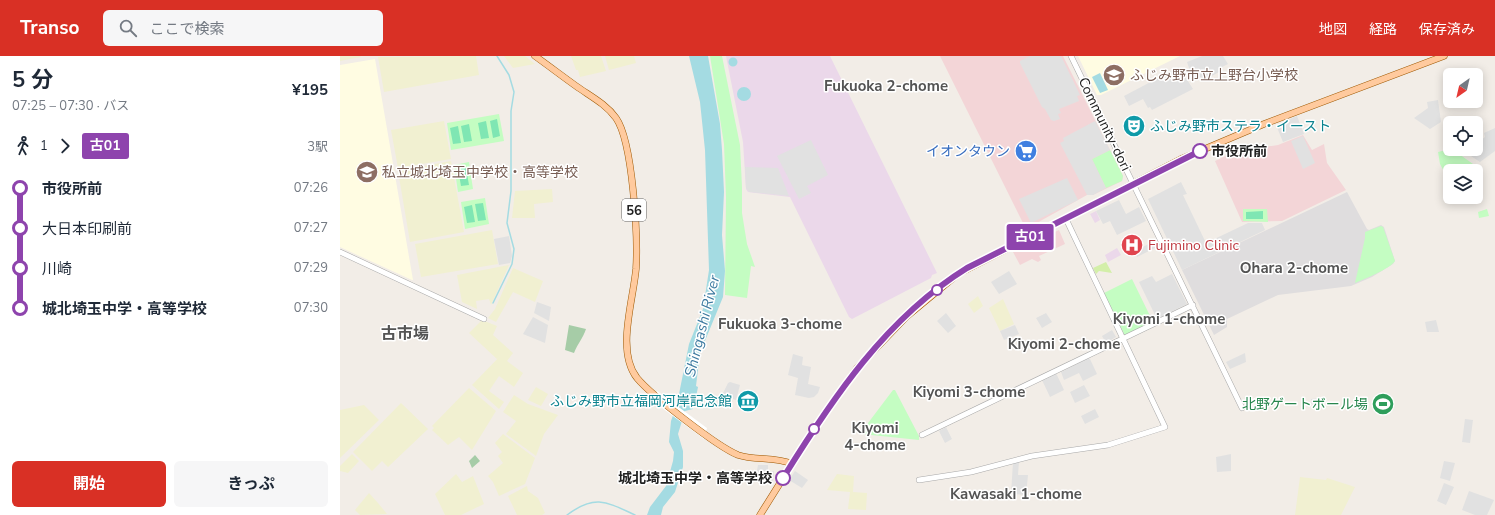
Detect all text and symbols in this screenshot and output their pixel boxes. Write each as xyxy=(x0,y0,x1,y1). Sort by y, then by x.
search box xyxy=(103,10,383,46)
text: Transo xyxy=(20,15,79,41)
icon: search xyxy=(117,17,139,39)
text: ここで検索 xyxy=(149,19,224,39)
text: 地図 xyxy=(1319,20,1347,39)
text: 経路 xyxy=(1369,20,1397,39)
text: 保存済み xyxy=(1419,20,1475,39)
school or university icon: ふじみ野市立上野台小学校 xyxy=(1101,62,1127,88)
text: 5 分 xyxy=(12,65,53,95)
place label: ふじみ野市立上野台小学校 xyxy=(1130,66,1298,85)
north arrow xyxy=(1443,68,1483,108)
map controls xyxy=(1443,68,1483,204)
street label: Community-dori xyxy=(1074,74,1135,174)
district label: Fukuoka 2-chome xyxy=(824,76,948,96)
text: ¥195 xyxy=(292,80,328,100)
text: 07:25 – 07:30 · バス xyxy=(12,97,129,115)
theatre icon: ふじみ野市ステラ・イースト xyxy=(1121,113,1147,139)
button: locate xyxy=(1443,116,1483,156)
place label: ふじみ野市ステラ・イースト xyxy=(1150,117,1331,136)
icon: walk xyxy=(12,135,34,157)
icon: forward xyxy=(54,135,76,157)
text: 古01 xyxy=(90,136,121,155)
text: 1 xyxy=(40,137,48,155)
text: 3駅 xyxy=(307,138,328,156)
supermarket icon: イオンタウン xyxy=(1013,138,1039,164)
place label: イオンタウン xyxy=(926,142,1010,161)
place label: 市役所前 xyxy=(1211,142,1267,161)
marker: 市役所前 xyxy=(1192,143,1208,159)
school or university icon: 私立城北埼玉中学校・高等学校 xyxy=(354,159,380,185)
place label: 私立城北埼玉中学校・高等学校 xyxy=(382,163,578,182)
button: layers xyxy=(1443,164,1483,204)
text: 市役所前 xyxy=(42,179,102,199)
text: 07:26 xyxy=(294,179,328,197)
road number: 56 xyxy=(622,199,646,221)
text: 大日本印刷前 xyxy=(42,219,132,239)
text: 07:27 xyxy=(294,219,328,237)
line badge: 古01 xyxy=(1007,224,1053,250)
text: 古01 xyxy=(1015,227,1045,246)
hospital icon: Fujimino Clinic xyxy=(1119,232,1145,258)
place label: Fujimino Clinic xyxy=(1148,236,1239,255)
district label: Ohara 2-chome xyxy=(1240,258,1348,278)
text: 川崎 xyxy=(42,259,72,279)
text: 07:29 xyxy=(294,259,328,277)
water label: Shingashi River xyxy=(680,273,724,379)
unlabelled marker xyxy=(931,284,943,296)
text: 城北埼玉中学・高等学校 xyxy=(42,299,207,319)
text: 07:30 xyxy=(294,299,328,317)
district label: Kiyomi 1-chome xyxy=(1113,309,1225,329)
district label: Fukuoka 3-chome xyxy=(718,314,842,334)
district label: 古市場 xyxy=(381,323,429,345)
district label: Kiyomi 2-chome xyxy=(1008,334,1120,354)
district label: Kiyomi 3-chome xyxy=(913,382,1025,402)
museum icon: ふじみ野市立福岡河岸記念館 xyxy=(735,388,761,414)
sports icon: 北野ゲートボール場 xyxy=(1370,391,1396,417)
place label: ふじみ野市立福岡河岸記念館 xyxy=(550,392,732,411)
place label: 北野ゲートボール場 xyxy=(1242,395,1368,414)
district label: Kiyomi 4-chome xyxy=(844,418,906,455)
unlabelled marker xyxy=(808,423,820,435)
button: 開始 xyxy=(12,461,166,507)
button: きっぷ xyxy=(174,461,328,507)
place label: 城北埼玉中学・高等学校 xyxy=(618,469,772,488)
marker: 城北埼玉中学・高等学校 xyxy=(775,470,791,486)
district label: Kawasaki 1-chome xyxy=(950,484,1082,504)

